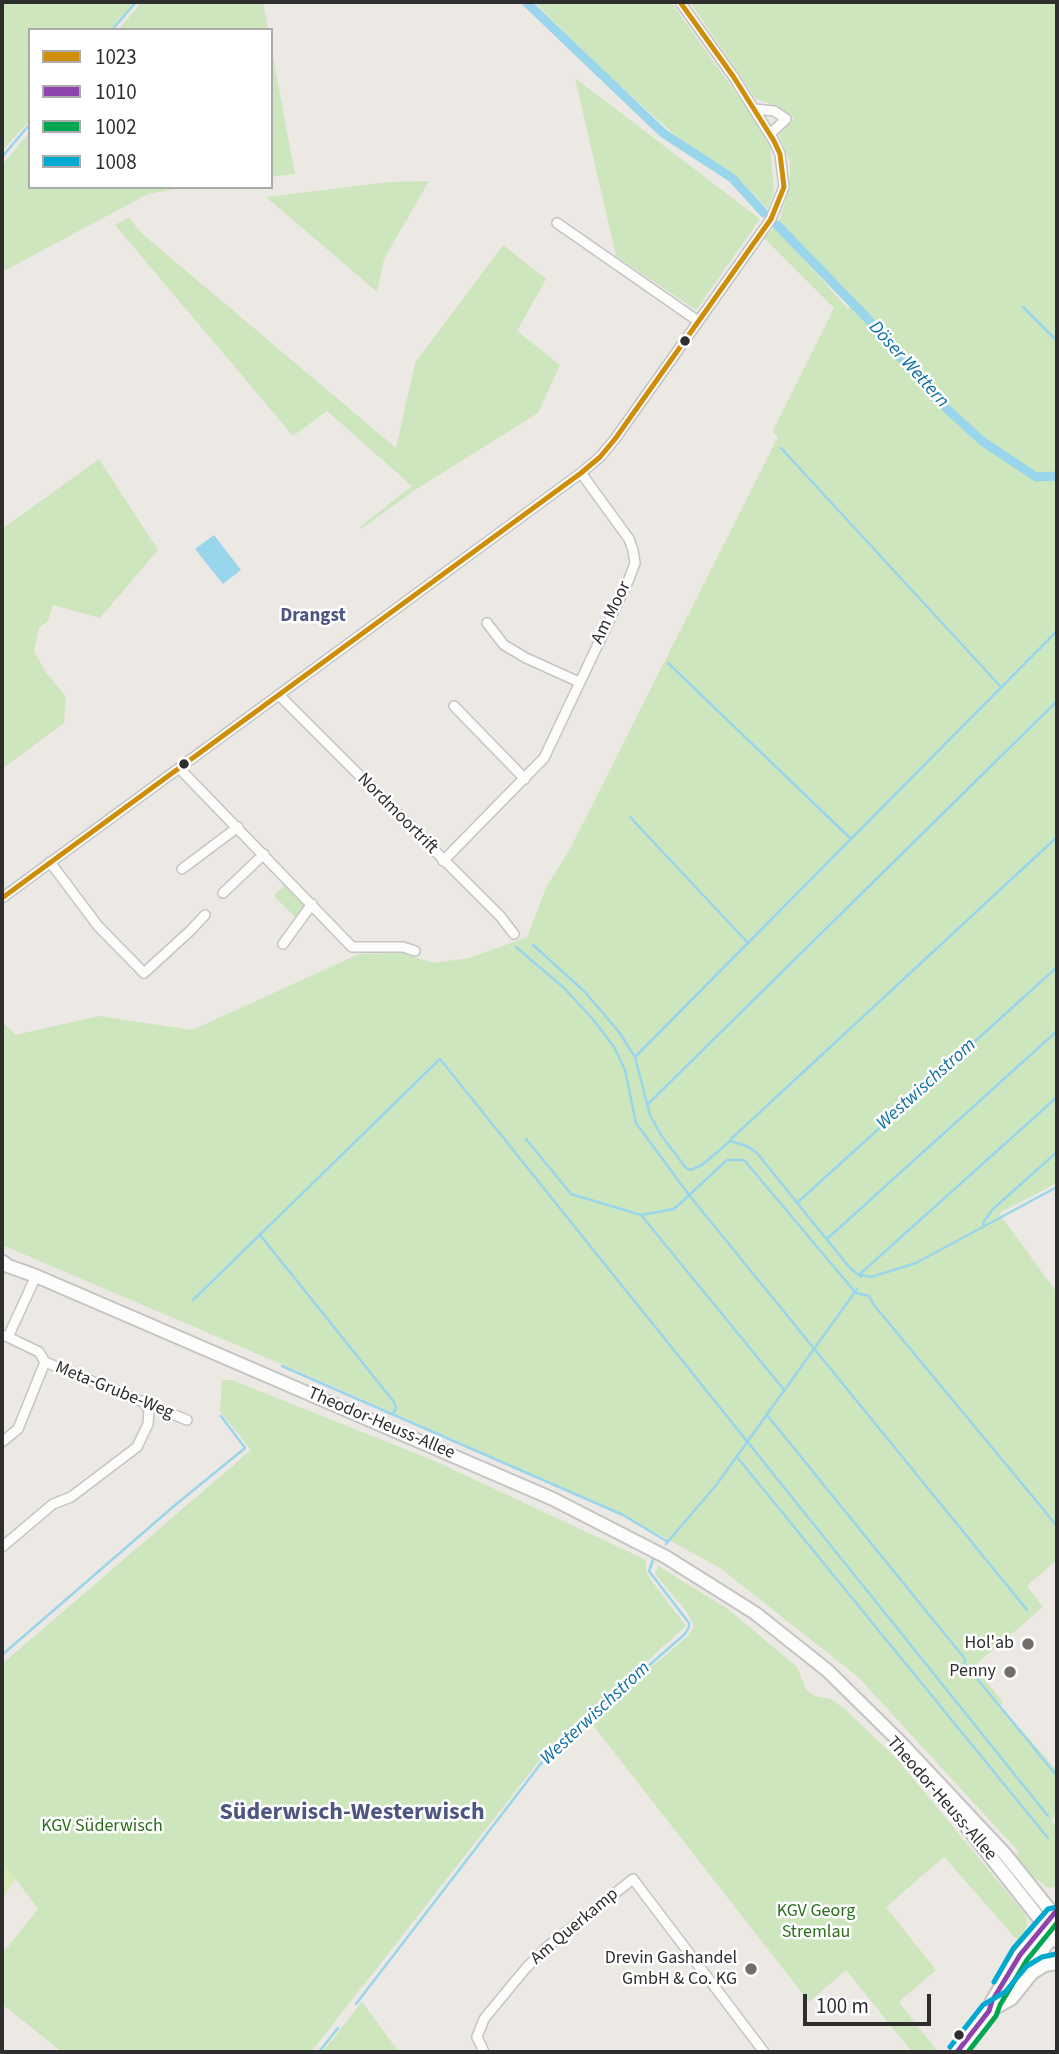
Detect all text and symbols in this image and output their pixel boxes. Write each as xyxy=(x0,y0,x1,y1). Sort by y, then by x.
legend xyxy=(28,28,273,189)
text: 1023 xyxy=(95,42,137,72)
text: 1010 xyxy=(95,77,137,107)
text: 1002 xyxy=(95,112,137,142)
text: 1008 xyxy=(95,147,137,177)
water label: Döser Wettern xyxy=(863,317,953,413)
unlabelled marker xyxy=(678,334,692,348)
street label: Am Moor xyxy=(588,578,636,648)
district label: Drangst xyxy=(280,606,346,628)
unlabelled marker xyxy=(177,757,191,771)
street label: Nordmoortrift xyxy=(352,769,442,859)
water label: Westwischstrom xyxy=(873,1034,981,1136)
street label: Meta-Grube-Weg xyxy=(52,1357,176,1425)
street label: Theodor-Heuss-Allee xyxy=(304,1383,458,1465)
place label: Hol'ab xyxy=(964,1633,1014,1655)
marker: Hol'ab xyxy=(1020,1636,1036,1652)
water label: Westerwischstrom xyxy=(536,1657,656,1771)
place label: Penny xyxy=(949,1661,996,1683)
marker: Penny xyxy=(1002,1664,1018,1680)
street label: Theodor-Heuss-Allee xyxy=(881,1733,1001,1865)
district label: Süderwisch-Westerwisch xyxy=(219,1800,485,1828)
park label: KGV Süderwisch xyxy=(41,1816,163,1838)
street label: Am Querkamp xyxy=(527,1884,623,1970)
park label: KGV Georg Stremlau xyxy=(777,1901,855,1944)
place label: Drevin Gashandel GmbH & Co. KG xyxy=(605,1948,737,1990)
marker: Drevin Gashandel GmbH & Co. KG xyxy=(743,1961,759,1977)
scale bar xyxy=(807,1980,935,2024)
text: 100 m xyxy=(816,1991,869,2021)
unlabelled marker xyxy=(952,2028,966,2042)

